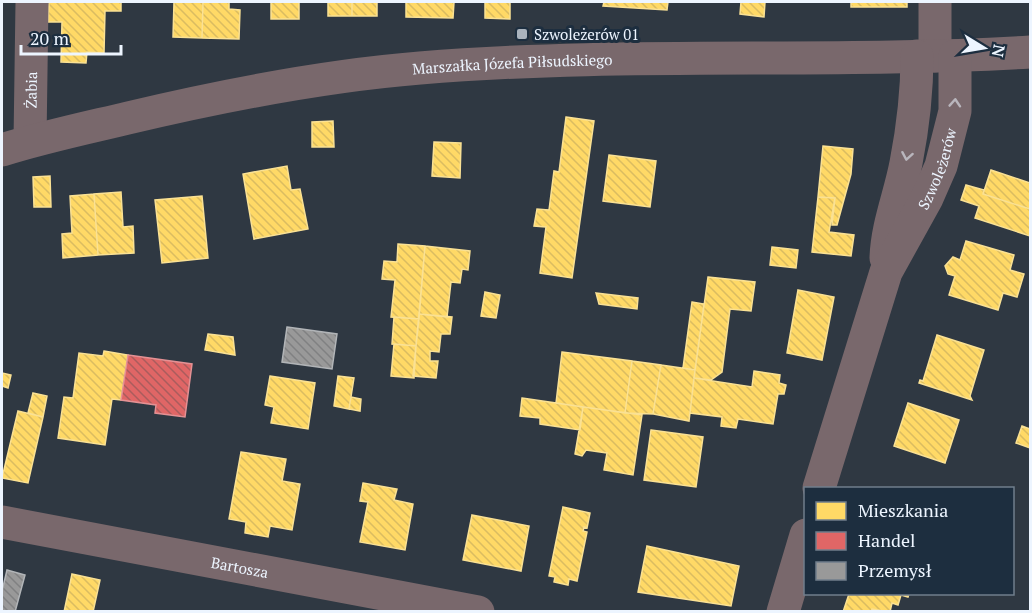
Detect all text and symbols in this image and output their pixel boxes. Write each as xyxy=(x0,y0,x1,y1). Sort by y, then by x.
scale bar xyxy=(21,18,122,56)
north arrow xyxy=(954,18,1014,78)
place label: Szwoleżerów 01 xyxy=(534,24,639,44)
text: 20 m xyxy=(30,26,70,50)
marker: Szwoleżerów 01 xyxy=(515,27,529,41)
text: N xyxy=(987,43,1011,59)
street label: Marszałka Józefa Piłsudskiego xyxy=(412,49,613,79)
street label: Żabia xyxy=(20,71,41,109)
one-way arrow xyxy=(948,99,961,108)
street label: Szwoleżerów xyxy=(913,125,961,213)
one-way arrow xyxy=(901,151,914,161)
legend xyxy=(804,487,1014,595)
text: Mieszkania xyxy=(858,498,948,522)
text: Handel xyxy=(858,528,915,552)
street label: Bartosza xyxy=(210,552,270,582)
text: Przemysł xyxy=(858,558,932,582)

